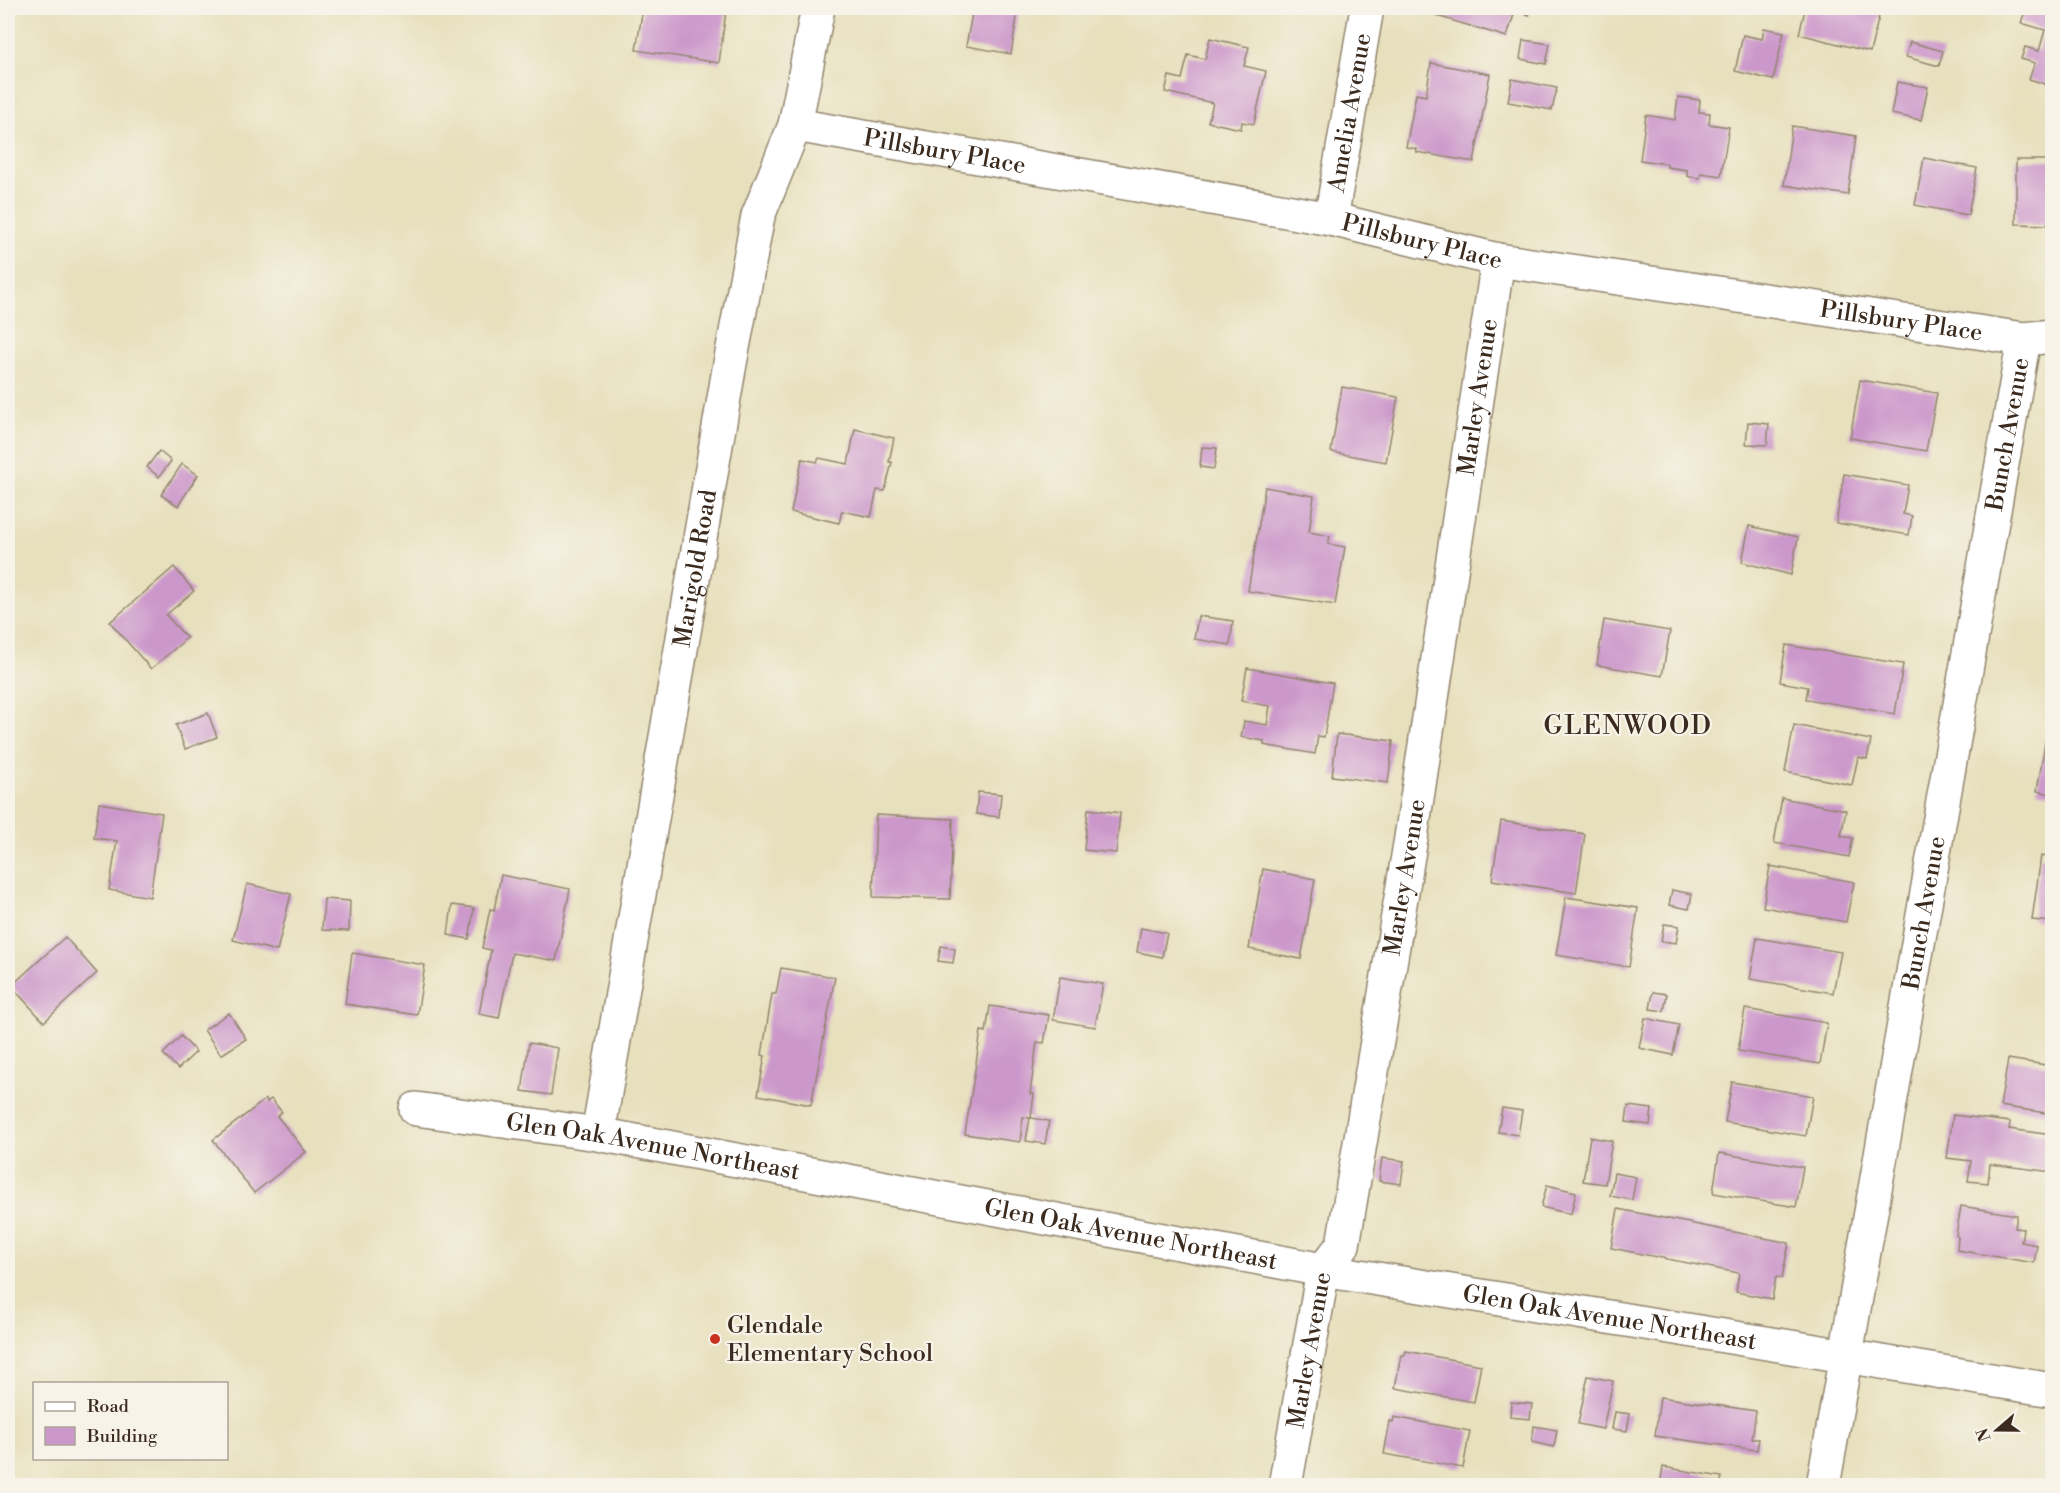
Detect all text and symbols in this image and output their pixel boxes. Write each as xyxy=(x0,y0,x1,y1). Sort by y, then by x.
street label: Amelia Avenue xyxy=(1322,31,1378,196)
street label: Pillsbury Place xyxy=(861,123,1028,181)
street label: Pillsbury Place xyxy=(1339,208,1505,276)
street label: Pillsbury Place xyxy=(1818,295,1985,349)
street label: Marley Avenue xyxy=(1452,317,1505,478)
street label: Bunch Avenue xyxy=(1980,355,2037,514)
street label: Marigold Road xyxy=(668,487,724,650)
district label: GLENWOOD xyxy=(1544,710,1712,742)
street label: Marley Avenue xyxy=(1378,797,1433,958)
street label: Bunch Avenue xyxy=(1896,834,1953,993)
street label: Glen Oak Avenue Northeast xyxy=(504,1108,803,1188)
street label: Glen Oak Avenue Northeast xyxy=(982,1193,1280,1277)
street label: Marley Avenue xyxy=(1281,1270,1338,1431)
street label: Glen Oak Avenue Northeast xyxy=(1460,1279,1759,1357)
place label: Glendale Elementary School xyxy=(727,1311,933,1369)
marker: Glendale Elementary School xyxy=(708,1332,722,1346)
legend xyxy=(33,1382,228,1460)
text: Road xyxy=(87,1395,130,1418)
north arrow xyxy=(1967,1400,2027,1460)
text: Building xyxy=(86,1425,158,1448)
text: N xyxy=(1972,1425,1995,1444)

